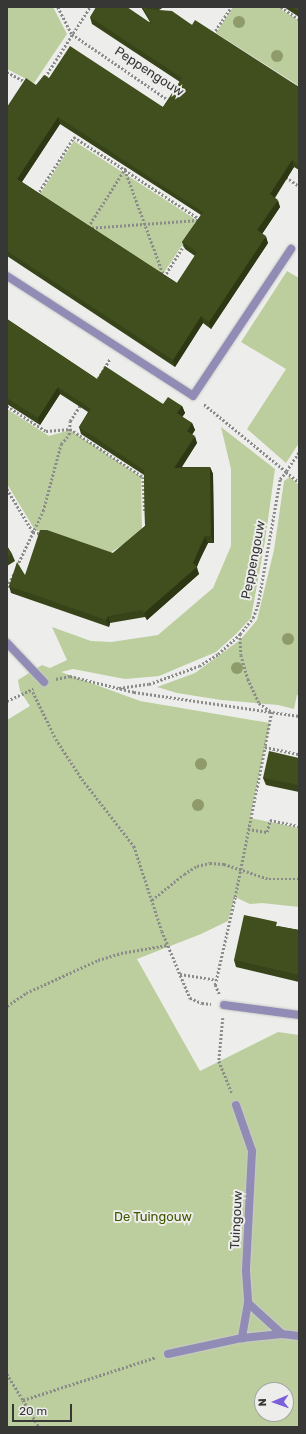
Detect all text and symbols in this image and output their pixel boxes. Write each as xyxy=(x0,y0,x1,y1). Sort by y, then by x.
street label: Peppengouw xyxy=(111,44,187,100)
street label: Peppengouw xyxy=(239,519,269,601)
street label: Tuingouw xyxy=(228,1190,246,1250)
park label: De Tuingouw xyxy=(114,1209,192,1225)
north arrow xyxy=(254,1382,294,1422)
scale bar xyxy=(14,1396,74,1422)
text: N xyxy=(256,1398,269,1407)
text: 20 m xyxy=(19,1404,47,1418)

